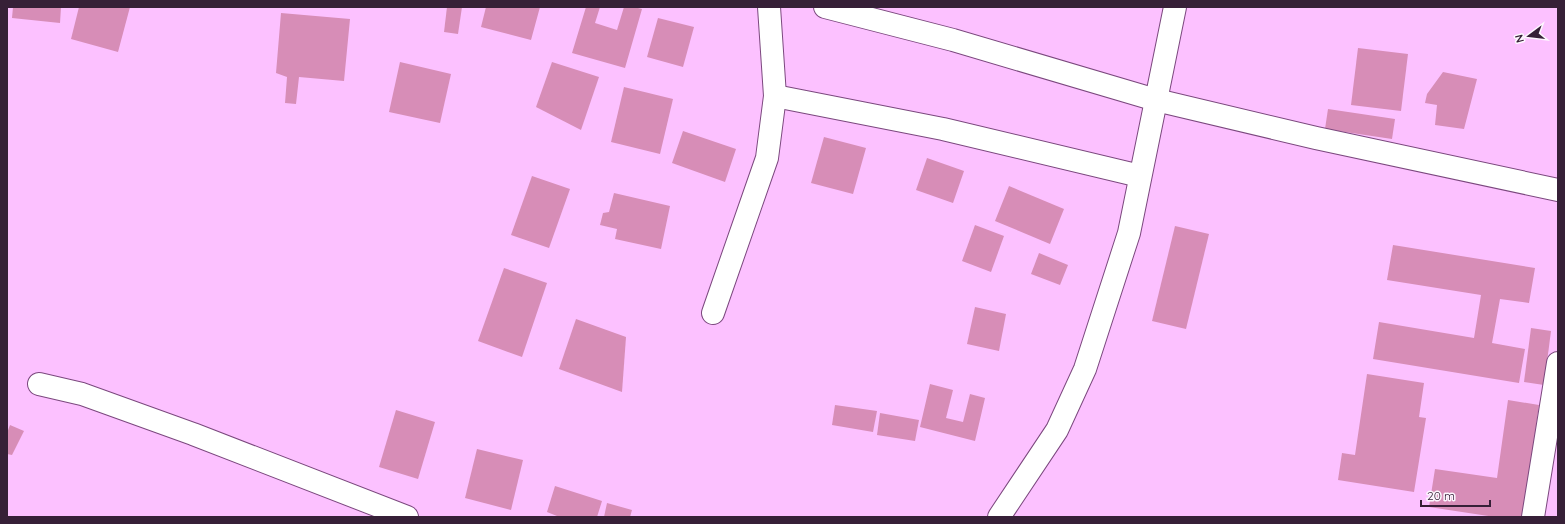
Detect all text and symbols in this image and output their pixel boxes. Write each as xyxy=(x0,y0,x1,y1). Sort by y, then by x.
north arrow xyxy=(1509,16,1549,56)
text: N xyxy=(1512,33,1527,44)
scale bar xyxy=(1421,482,1490,508)
text: 20 m xyxy=(1427,488,1455,503)

